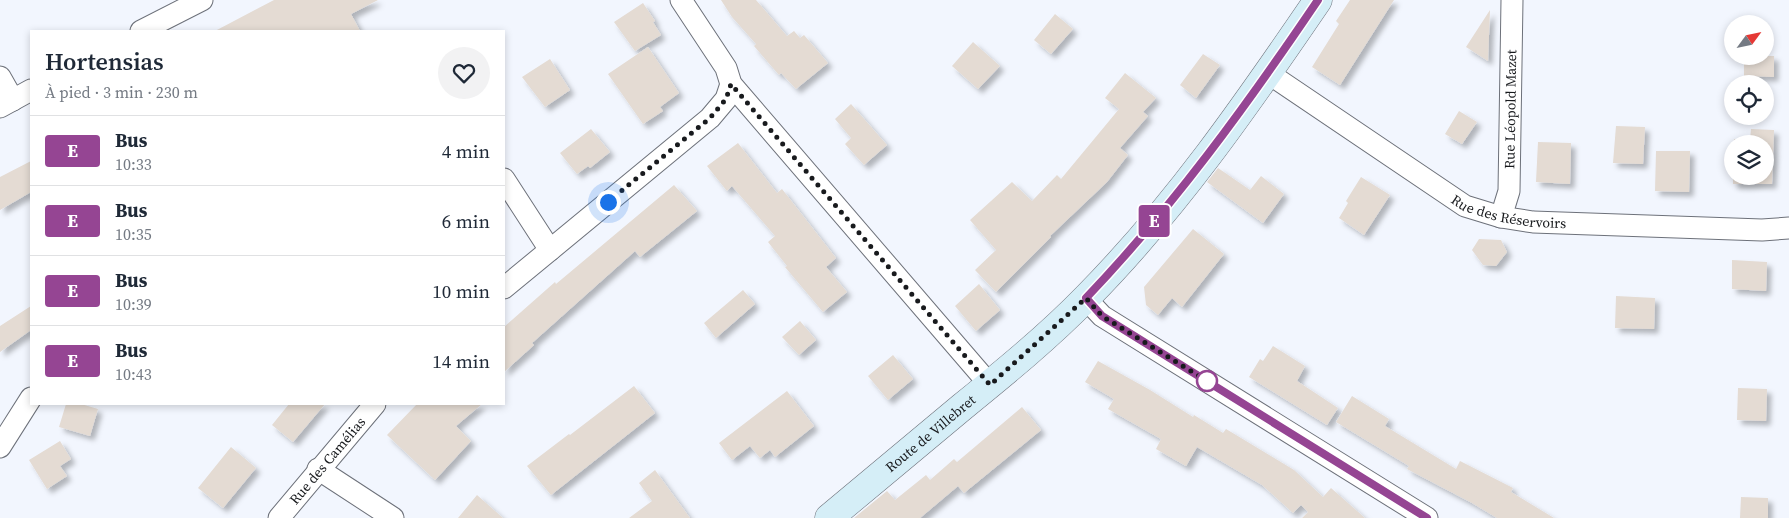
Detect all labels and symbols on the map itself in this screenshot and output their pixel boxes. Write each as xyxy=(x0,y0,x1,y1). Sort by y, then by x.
north arrow xyxy=(1724,15,1774,65)
street label: Rue Léopold Mazet xyxy=(1499,49,1521,169)
your location xyxy=(596,190,621,215)
street label: Rue des Réservoirs xyxy=(1447,190,1567,233)
line badge: E xyxy=(1138,205,1170,237)
unlabelled marker xyxy=(1196,370,1218,392)
street label: Route de Villebret xyxy=(881,390,980,477)
street label: Rue des Camélias xyxy=(285,413,370,509)

